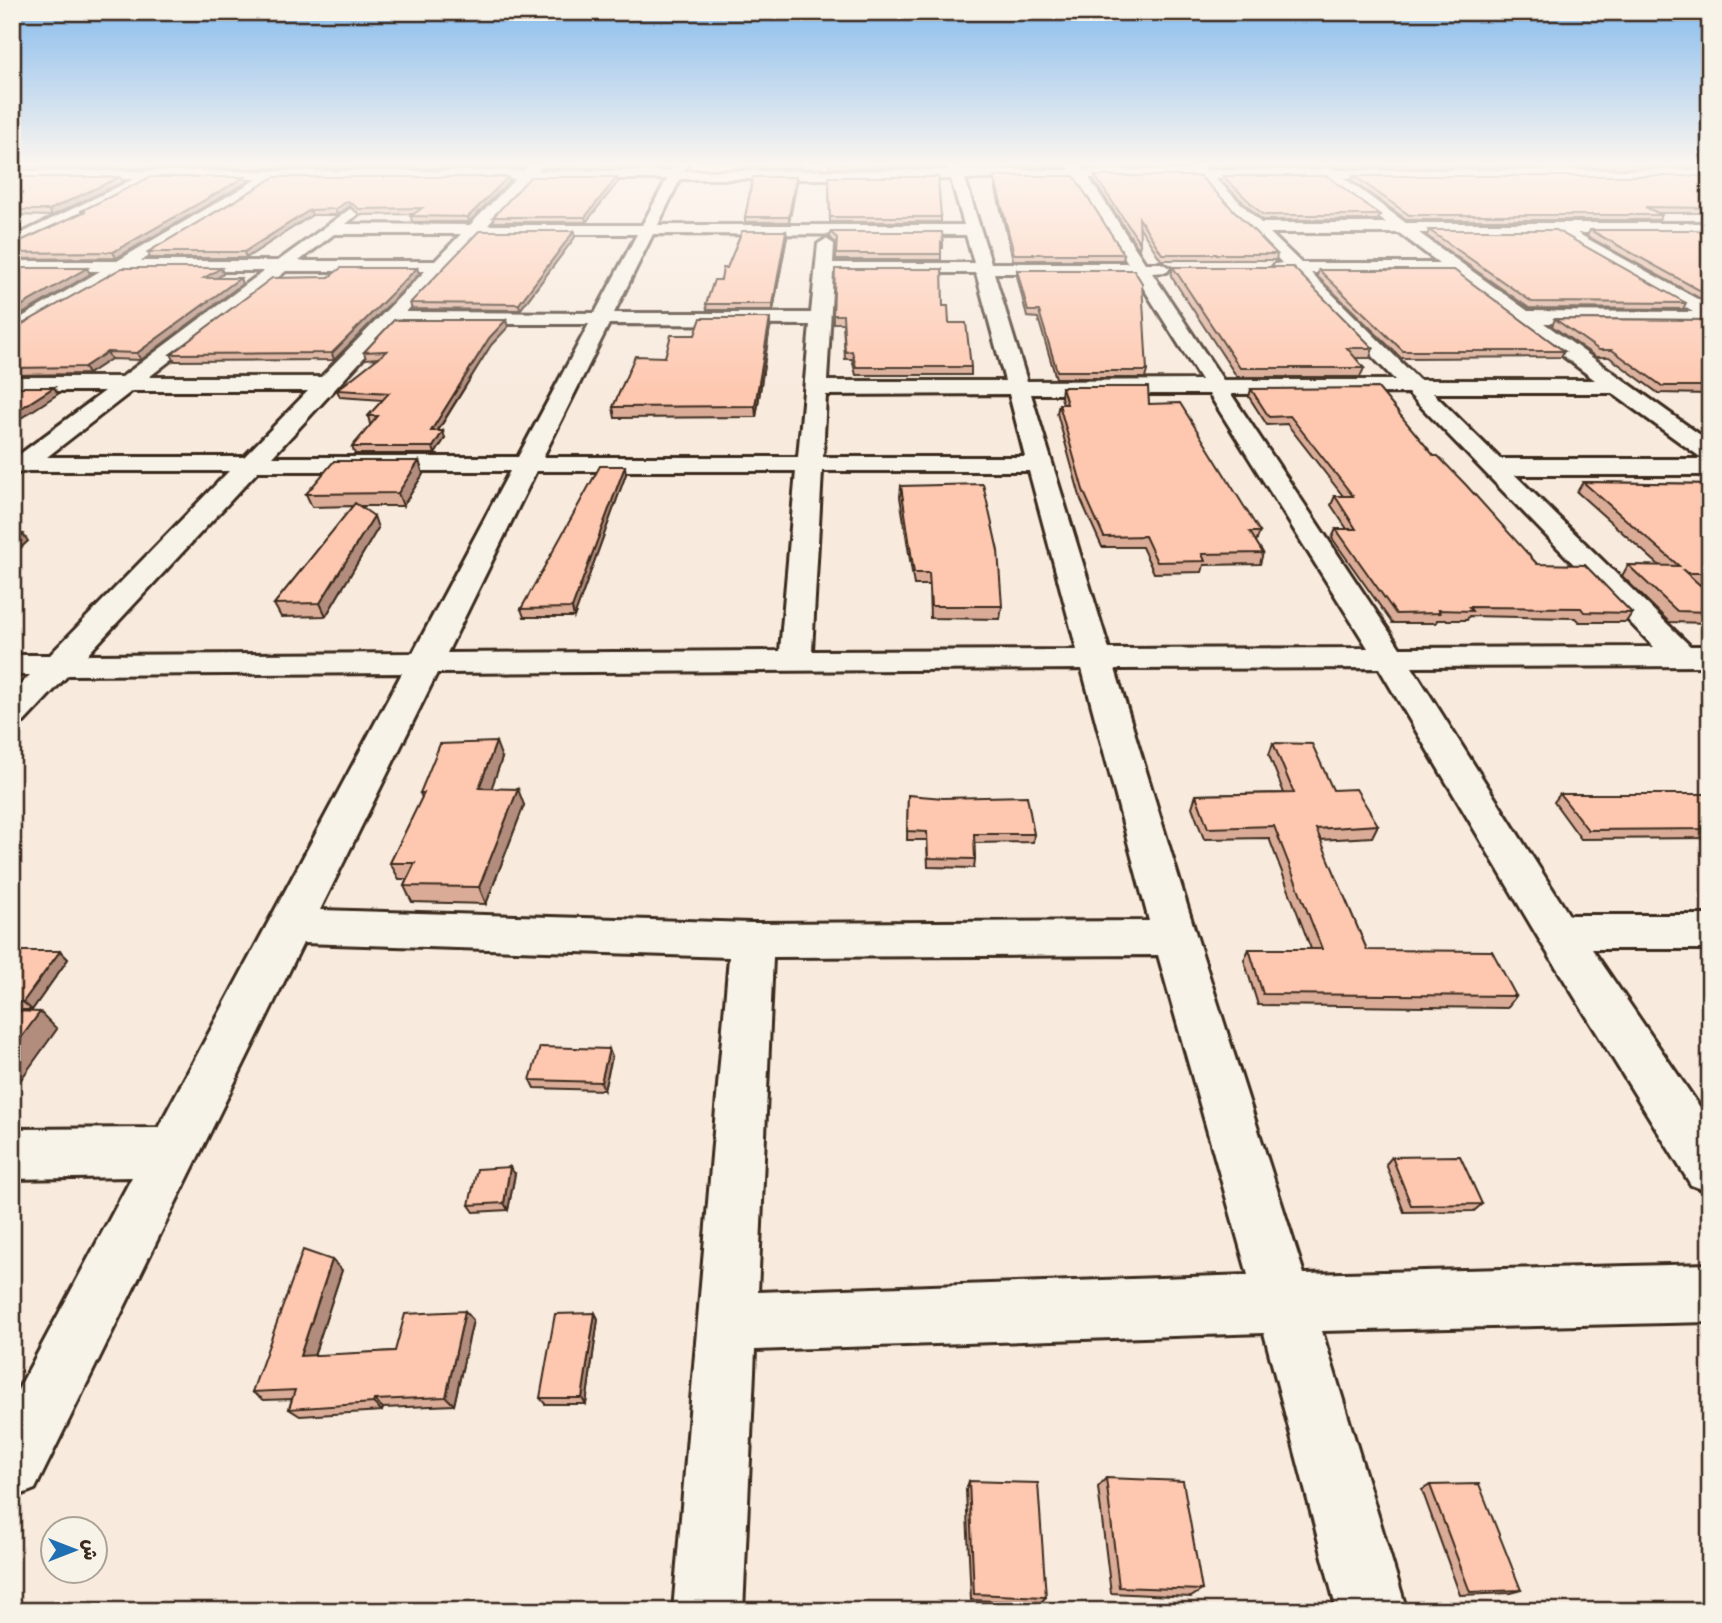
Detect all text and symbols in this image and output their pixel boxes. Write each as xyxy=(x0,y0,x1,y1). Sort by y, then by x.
north arrow xyxy=(38,1514,108,1584)
text: ش xyxy=(78,1540,101,1561)

